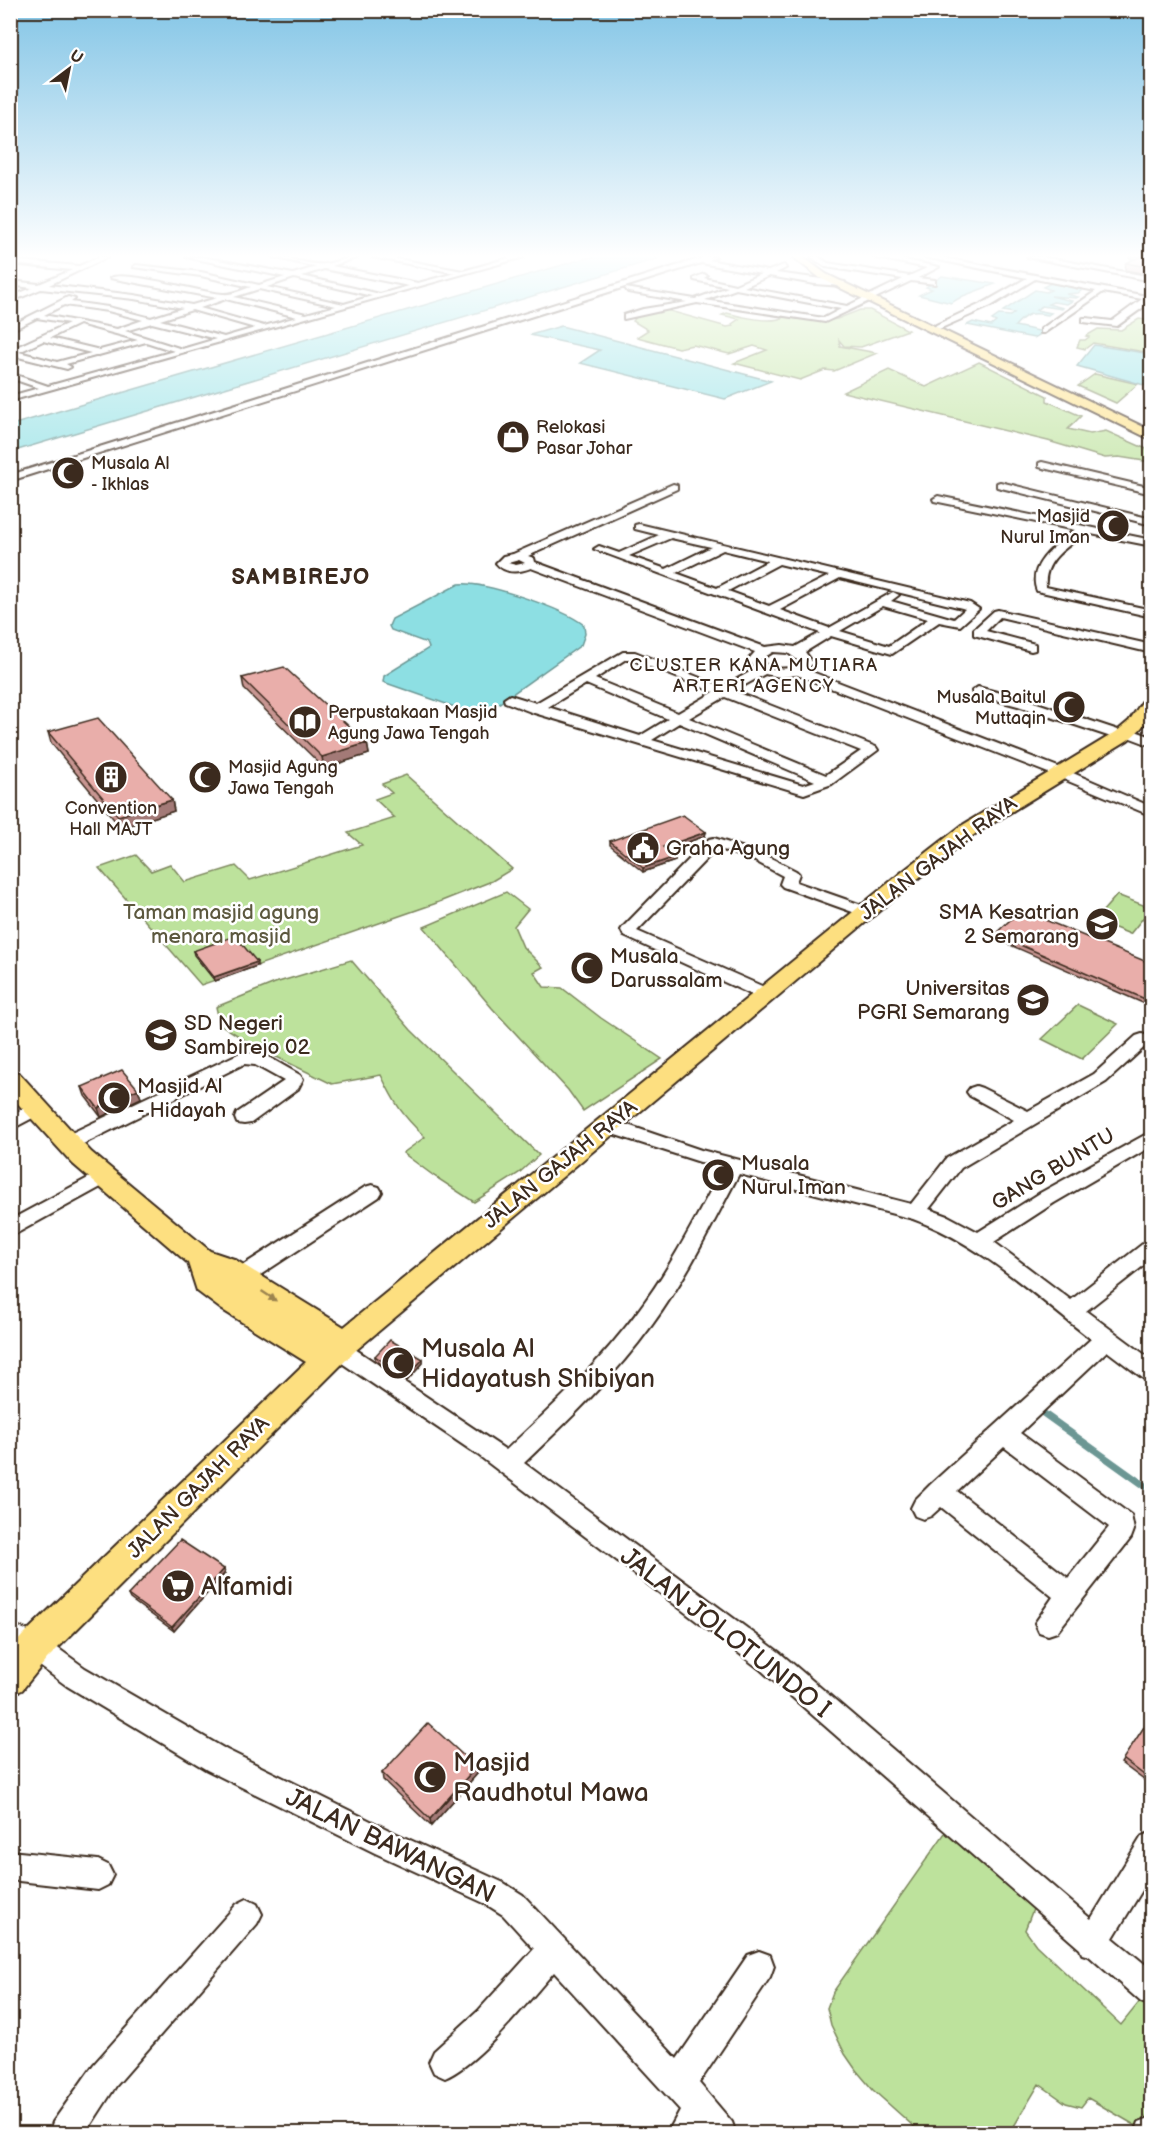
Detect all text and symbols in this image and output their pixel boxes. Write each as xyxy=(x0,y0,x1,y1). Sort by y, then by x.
north arrow xyxy=(39,39,99,99)
text: U xyxy=(66,46,86,69)
place label: Relokasi Pasar Johar xyxy=(536,417,633,459)
shop icon: Relokasi Pasar Johar xyxy=(495,419,531,455)
place label: Musala Al - Ikhlas xyxy=(91,453,170,495)
mosque icon: Musala Al - Ikhlas xyxy=(50,455,86,491)
place label: Masjid Nurul Iman xyxy=(1000,506,1090,548)
mosque icon: Masjid Nurul Iman xyxy=(1095,508,1131,544)
district label: SAMBIREJO xyxy=(231,564,371,591)
district label: CLUSTER KANA MUTIARA ARTERI AGENCY xyxy=(629,655,879,697)
place label: Musala Baitul Muttaqin xyxy=(936,687,1046,729)
mosque icon: Musala Baitul Muttaqin xyxy=(1051,689,1087,725)
place label: Perpustakaan Masjid Agung Jawa Tengah xyxy=(328,702,498,744)
library icon: Perpustakaan Masjid Agung Jawa Tengah xyxy=(287,704,323,740)
place label: Masjid Agung Jawa Tengah xyxy=(228,757,338,799)
building icon: Convention Hall MAJT xyxy=(93,759,129,795)
mosque icon: Masjid Agung Jawa Tengah xyxy=(187,759,223,795)
street label: JALAN GAJAH RAYA xyxy=(855,791,1022,926)
place label: Convention Hall MAJT xyxy=(65,798,157,840)
public building icon: Graha Agung xyxy=(625,830,661,866)
place label: Graha Agung xyxy=(666,836,790,861)
park label: Taman masjid agung menara masjid xyxy=(123,900,319,949)
place label: SMA Kesatrian 2 Semarang xyxy=(939,900,1079,949)
school or university icon: SMA Kesatrian 2 Semarang xyxy=(1084,906,1120,942)
place label: Musala Darussalam xyxy=(610,944,723,993)
mosque icon: Musala Darussalam xyxy=(569,950,605,986)
place label: Universitas PGRI Semarang xyxy=(857,976,1010,1025)
school or university icon: Universitas PGRI Semarang xyxy=(1015,982,1051,1018)
place label: SD Negeri Sambirejo 02 xyxy=(184,1011,310,1060)
school or university icon: SD Negeri Sambirejo 02 xyxy=(143,1017,179,1053)
place label: Masjid Al - Hidayah xyxy=(137,1074,226,1123)
mosque icon: Masjid Al - Hidayah xyxy=(96,1080,132,1116)
street label: JALAN GAJAH RAYA xyxy=(478,1095,642,1234)
street label: GANG BUNTU xyxy=(987,1123,1119,1216)
place label: Musala Nurul Iman xyxy=(741,1151,846,1200)
mosque icon: Musala Nurul Iman xyxy=(700,1157,736,1193)
one-way arrow xyxy=(261,1291,277,1302)
place label: Musala Al Hidayatush Shibiyan xyxy=(421,1334,655,1395)
mosque icon: Musala Al Hidayatush Shibiyan xyxy=(380,1345,416,1381)
street label: JALAN GAJAH RAYA xyxy=(122,1411,275,1564)
street label: JALAN JOLOTUNDO I xyxy=(614,1541,836,1725)
supermarket icon: Alfamidi xyxy=(160,1568,196,1604)
place label: Alfamidi xyxy=(201,1572,293,1603)
place label: Masjid Raudhotul Mawa xyxy=(453,1748,649,1809)
mosque icon: Masjid Raudhotul Mawa xyxy=(412,1759,448,1795)
street label: JALAN BAWANGAN xyxy=(280,1782,500,1911)

